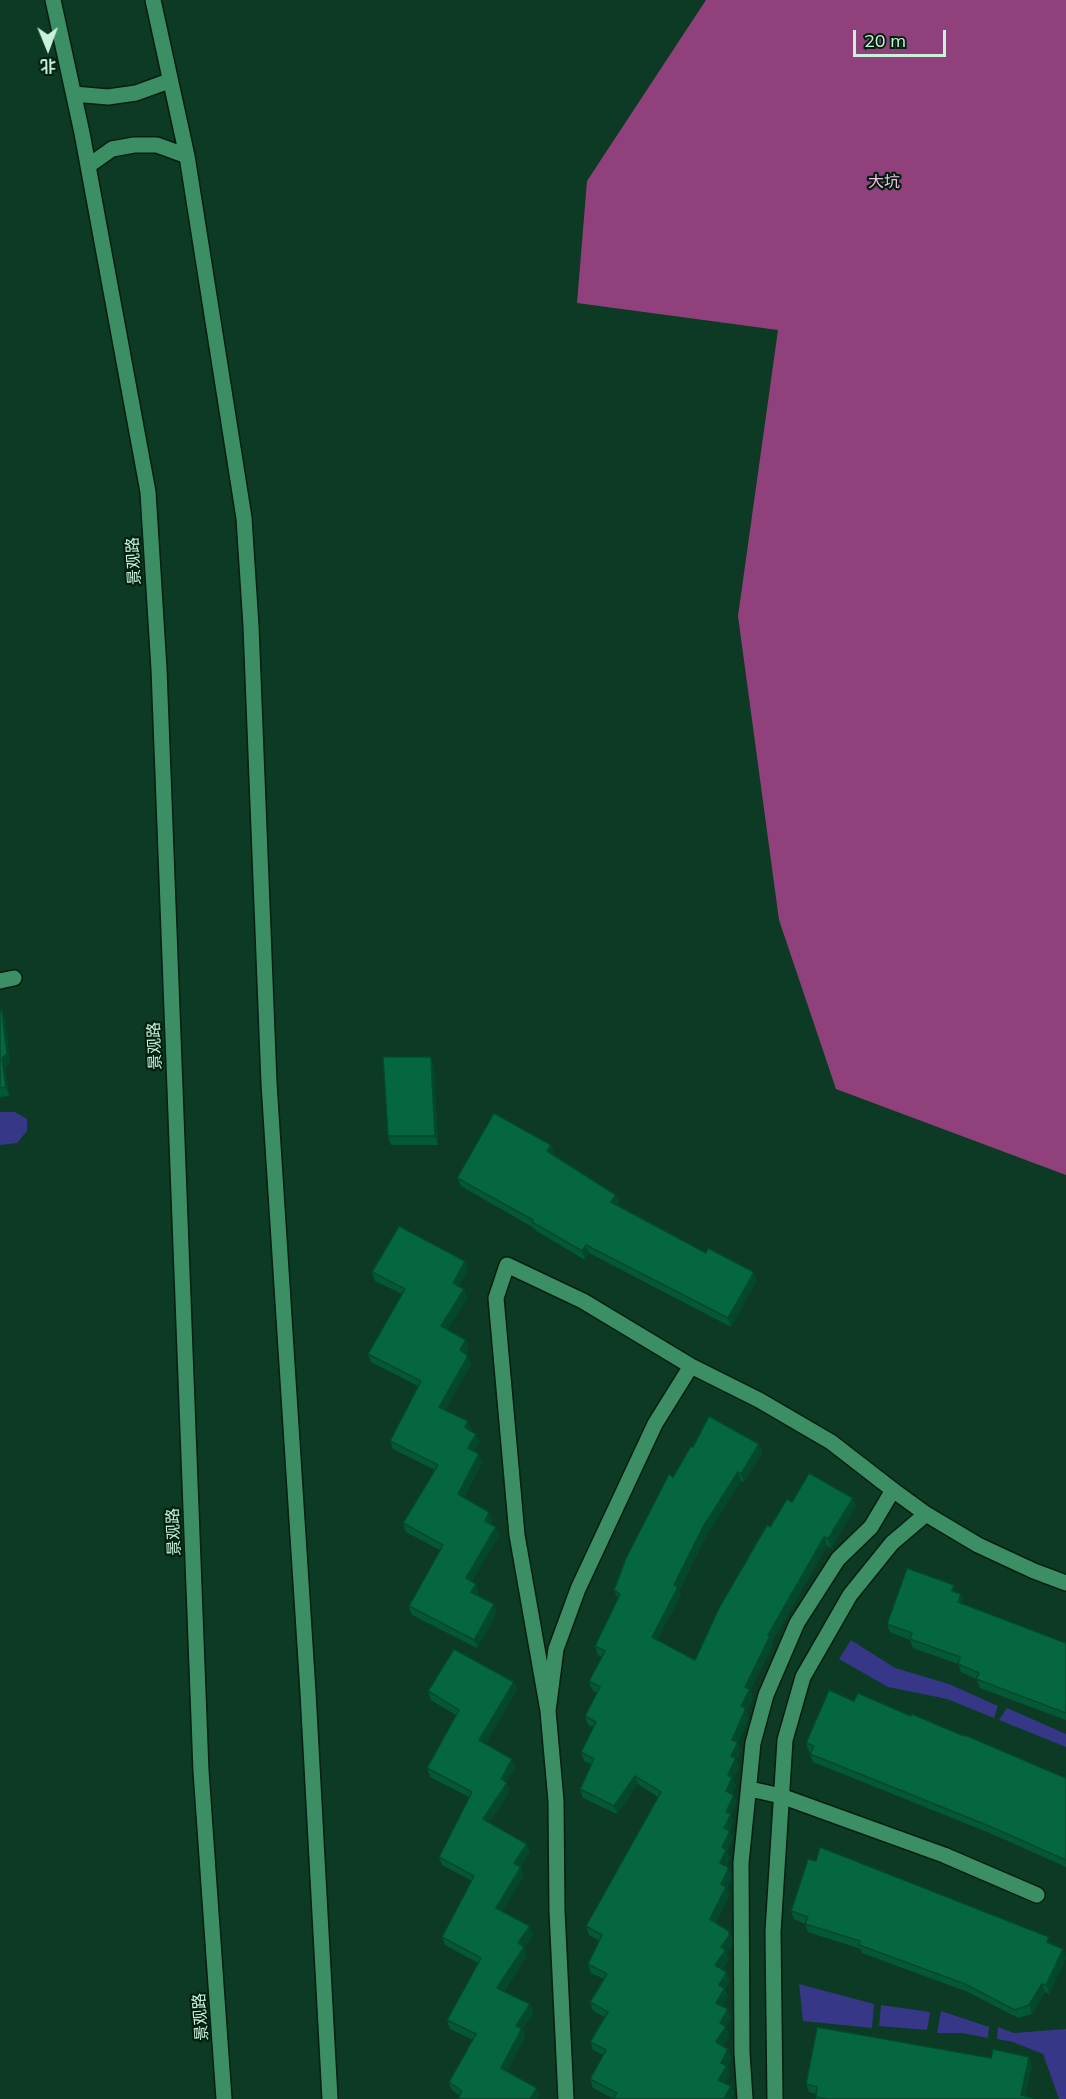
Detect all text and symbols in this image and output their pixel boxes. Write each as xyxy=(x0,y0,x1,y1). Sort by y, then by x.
north arrow xyxy=(18,18,78,78)
scale bar xyxy=(856,18,949,56)
text: 20 m xyxy=(864,29,906,52)
text: 北 xyxy=(40,56,57,76)
park label: 大坑 xyxy=(868,172,900,192)
street label: 景观路 xyxy=(123,537,145,585)
street label: 景观路 xyxy=(145,1022,165,1070)
street label: 景观路 xyxy=(164,1508,184,1556)
street label: 景观路 xyxy=(190,1992,212,2042)

